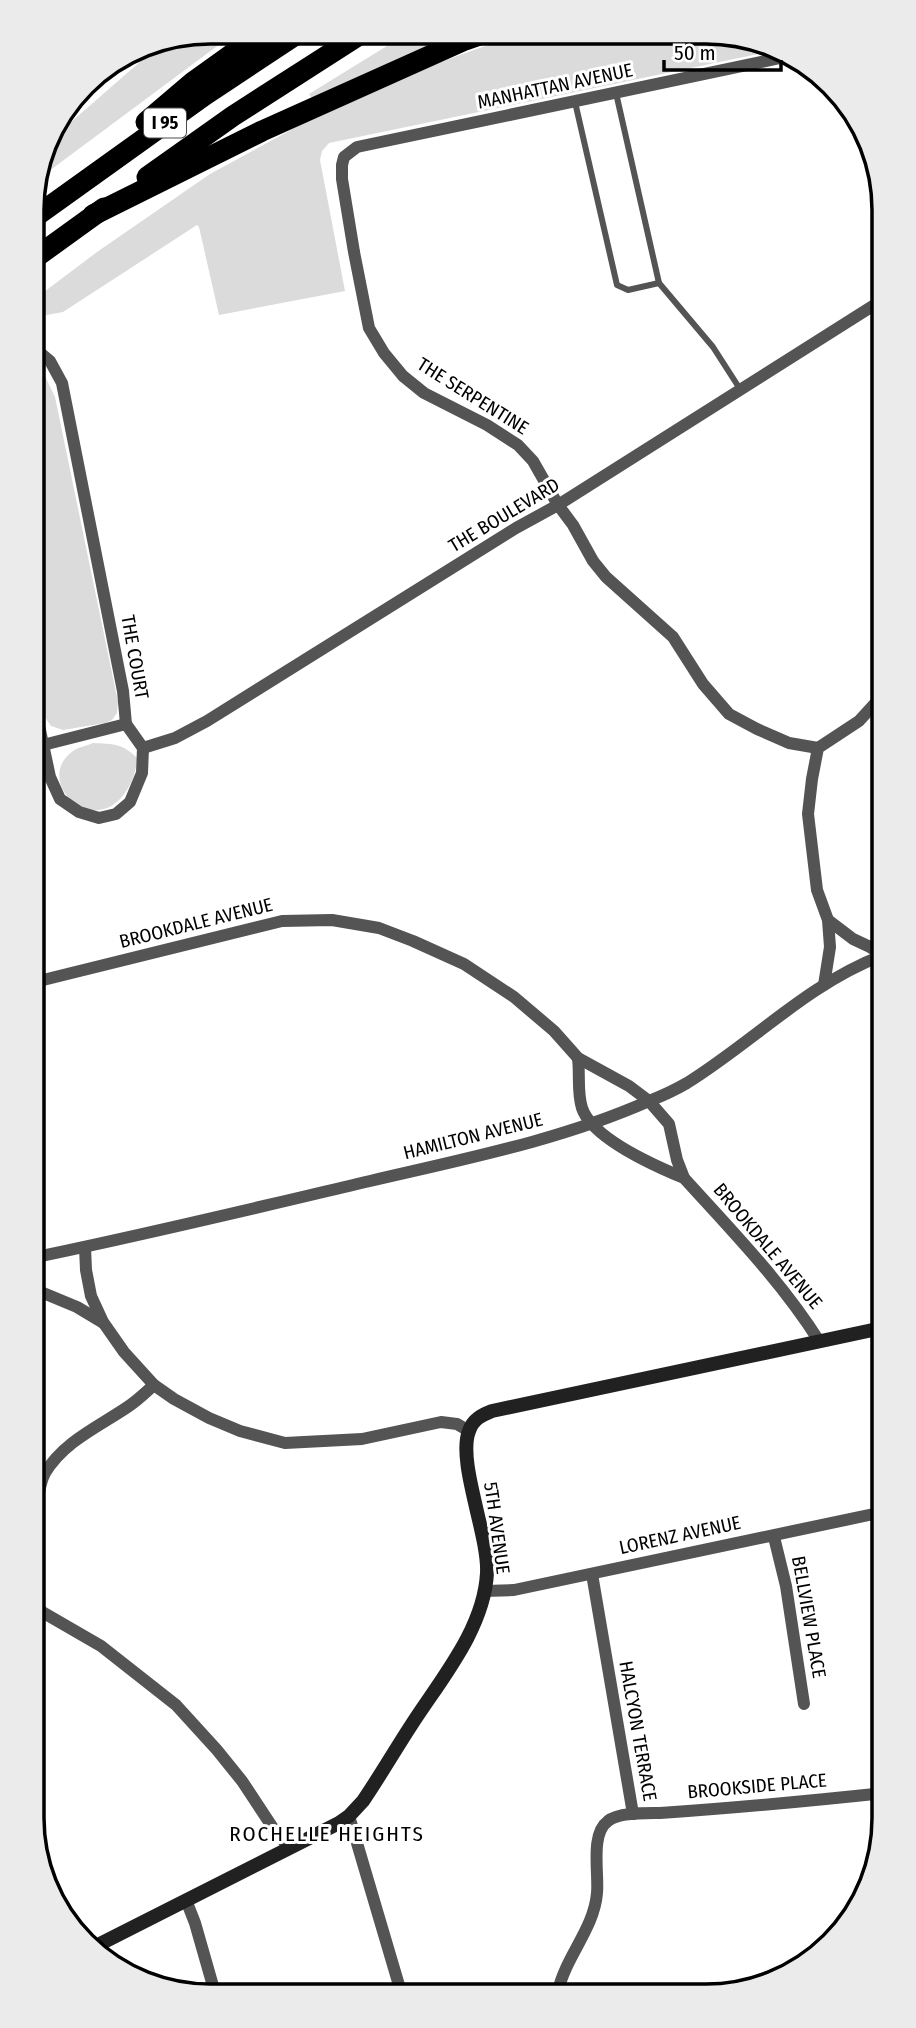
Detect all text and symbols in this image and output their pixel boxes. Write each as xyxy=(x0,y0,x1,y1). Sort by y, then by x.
scale bar xyxy=(664,28,781,72)
text: 50 m xyxy=(674,40,716,66)
street label: MANHATTAN AVENUE xyxy=(475,58,635,114)
road number: I 95 xyxy=(144,109,186,138)
street label: THE SERPENTINE xyxy=(413,353,533,439)
street label: THE BOULEVARD xyxy=(444,473,564,557)
street label: THE COURT xyxy=(116,613,154,701)
street label: BROOKDALE AVENUE xyxy=(117,893,275,953)
street label: HAMILTON AVENUE xyxy=(401,1108,545,1164)
street label: BROOKDALE AVENUE xyxy=(709,1178,827,1314)
street label: 5TH AVENUE xyxy=(479,1481,515,1576)
street label: LORENZ AVENUE xyxy=(617,1511,743,1559)
street label: BELLVIEW PLACE xyxy=(787,1554,831,1680)
street label: HALCYON TERRACE xyxy=(614,1659,662,1803)
street label: BROOKSIDE PLACE xyxy=(686,1768,828,1804)
district label: ROCHELLE HEIGHTS xyxy=(229,1821,425,1847)

